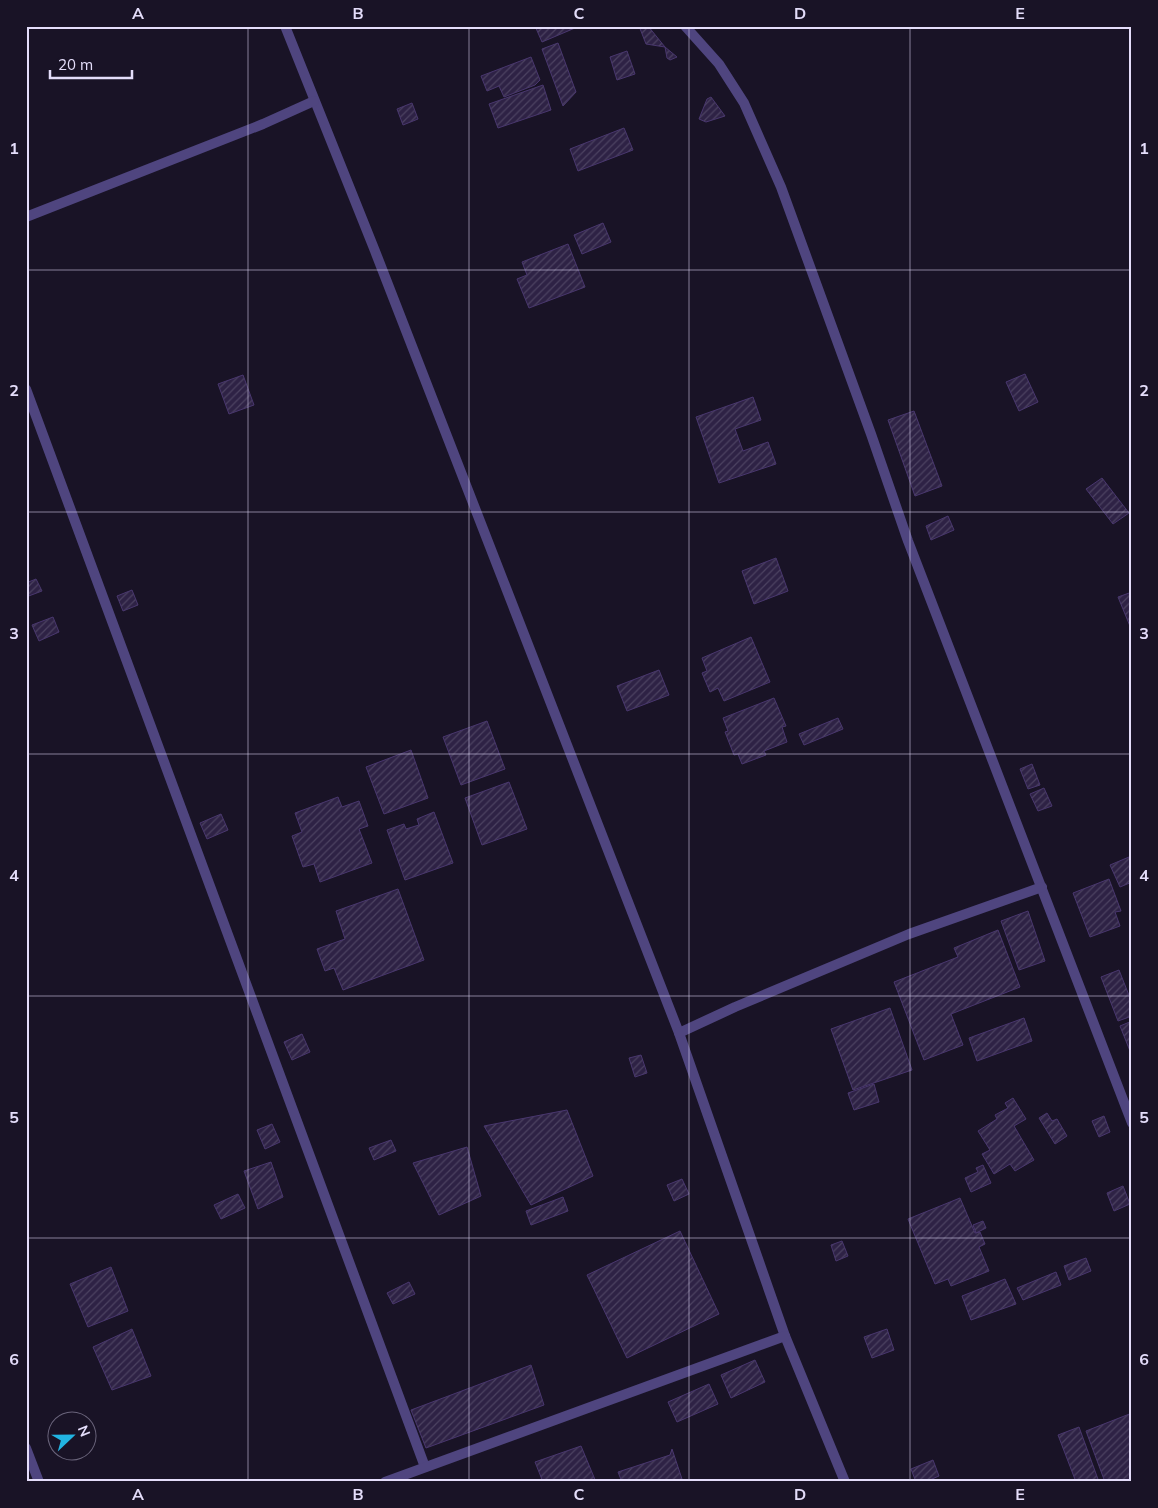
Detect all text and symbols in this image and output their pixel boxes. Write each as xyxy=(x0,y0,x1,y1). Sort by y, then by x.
text: A xyxy=(132,3,144,23)
text: B xyxy=(352,3,364,23)
text: C xyxy=(574,3,585,23)
text: D xyxy=(794,3,806,23)
text: E xyxy=(1015,3,1025,23)
scale bar xyxy=(50,48,132,80)
text: 20 m xyxy=(58,55,93,74)
text: 1 xyxy=(9,138,19,158)
text: 1 xyxy=(1139,138,1149,158)
text: 2 xyxy=(9,380,19,400)
text: 2 xyxy=(1139,380,1149,400)
text: 3 xyxy=(9,623,19,643)
text: 3 xyxy=(1139,623,1149,643)
text: 4 xyxy=(9,865,19,885)
text: 4 xyxy=(1139,865,1149,885)
text: 5 xyxy=(9,1107,19,1127)
text: 5 xyxy=(1139,1107,1149,1127)
text: 6 xyxy=(9,1349,19,1369)
text: 6 xyxy=(1139,1349,1149,1369)
north arrow xyxy=(48,1410,98,1460)
text: N xyxy=(74,1423,94,1439)
text: A xyxy=(132,1484,144,1504)
text: B xyxy=(352,1484,364,1504)
text: C xyxy=(574,1484,585,1504)
text: D xyxy=(794,1484,806,1504)
text: E xyxy=(1015,1484,1025,1504)

